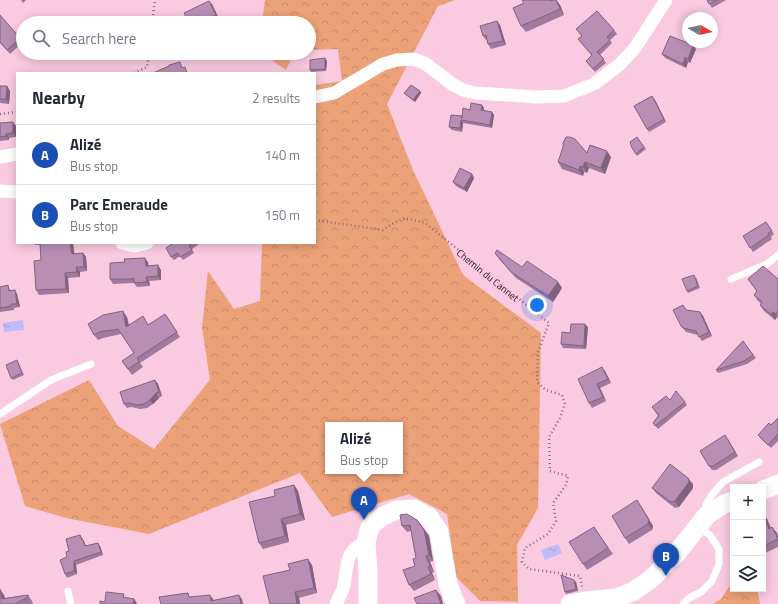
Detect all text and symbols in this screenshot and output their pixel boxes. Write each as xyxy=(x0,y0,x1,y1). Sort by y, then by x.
north arrow xyxy=(682,12,718,48)
search box xyxy=(16,16,316,60)
icon: search xyxy=(30,27,52,49)
text: Search here xyxy=(62,27,136,50)
text: Nearby xyxy=(32,85,85,111)
text: 2 results xyxy=(252,88,300,108)
text: Alizé xyxy=(70,133,101,156)
text: A xyxy=(41,145,49,165)
text: 140 m xyxy=(264,145,300,165)
text: Bus stop xyxy=(70,156,118,176)
text: Parc Emeraude xyxy=(70,193,168,216)
text: B xyxy=(41,205,49,225)
text: 150 m xyxy=(264,205,300,225)
text: Bus stop xyxy=(70,216,118,236)
street label: Chemin du Cannet xyxy=(453,245,523,306)
your location xyxy=(527,295,547,315)
popup xyxy=(325,422,403,474)
text: Alizé xyxy=(340,427,371,450)
text: Bus stop xyxy=(340,450,388,470)
map controls xyxy=(730,484,766,592)
button: + xyxy=(730,484,766,520)
pin: A xyxy=(351,487,377,520)
button: − xyxy=(730,520,766,556)
pin: B xyxy=(653,543,679,576)
button: layers xyxy=(730,556,766,592)

